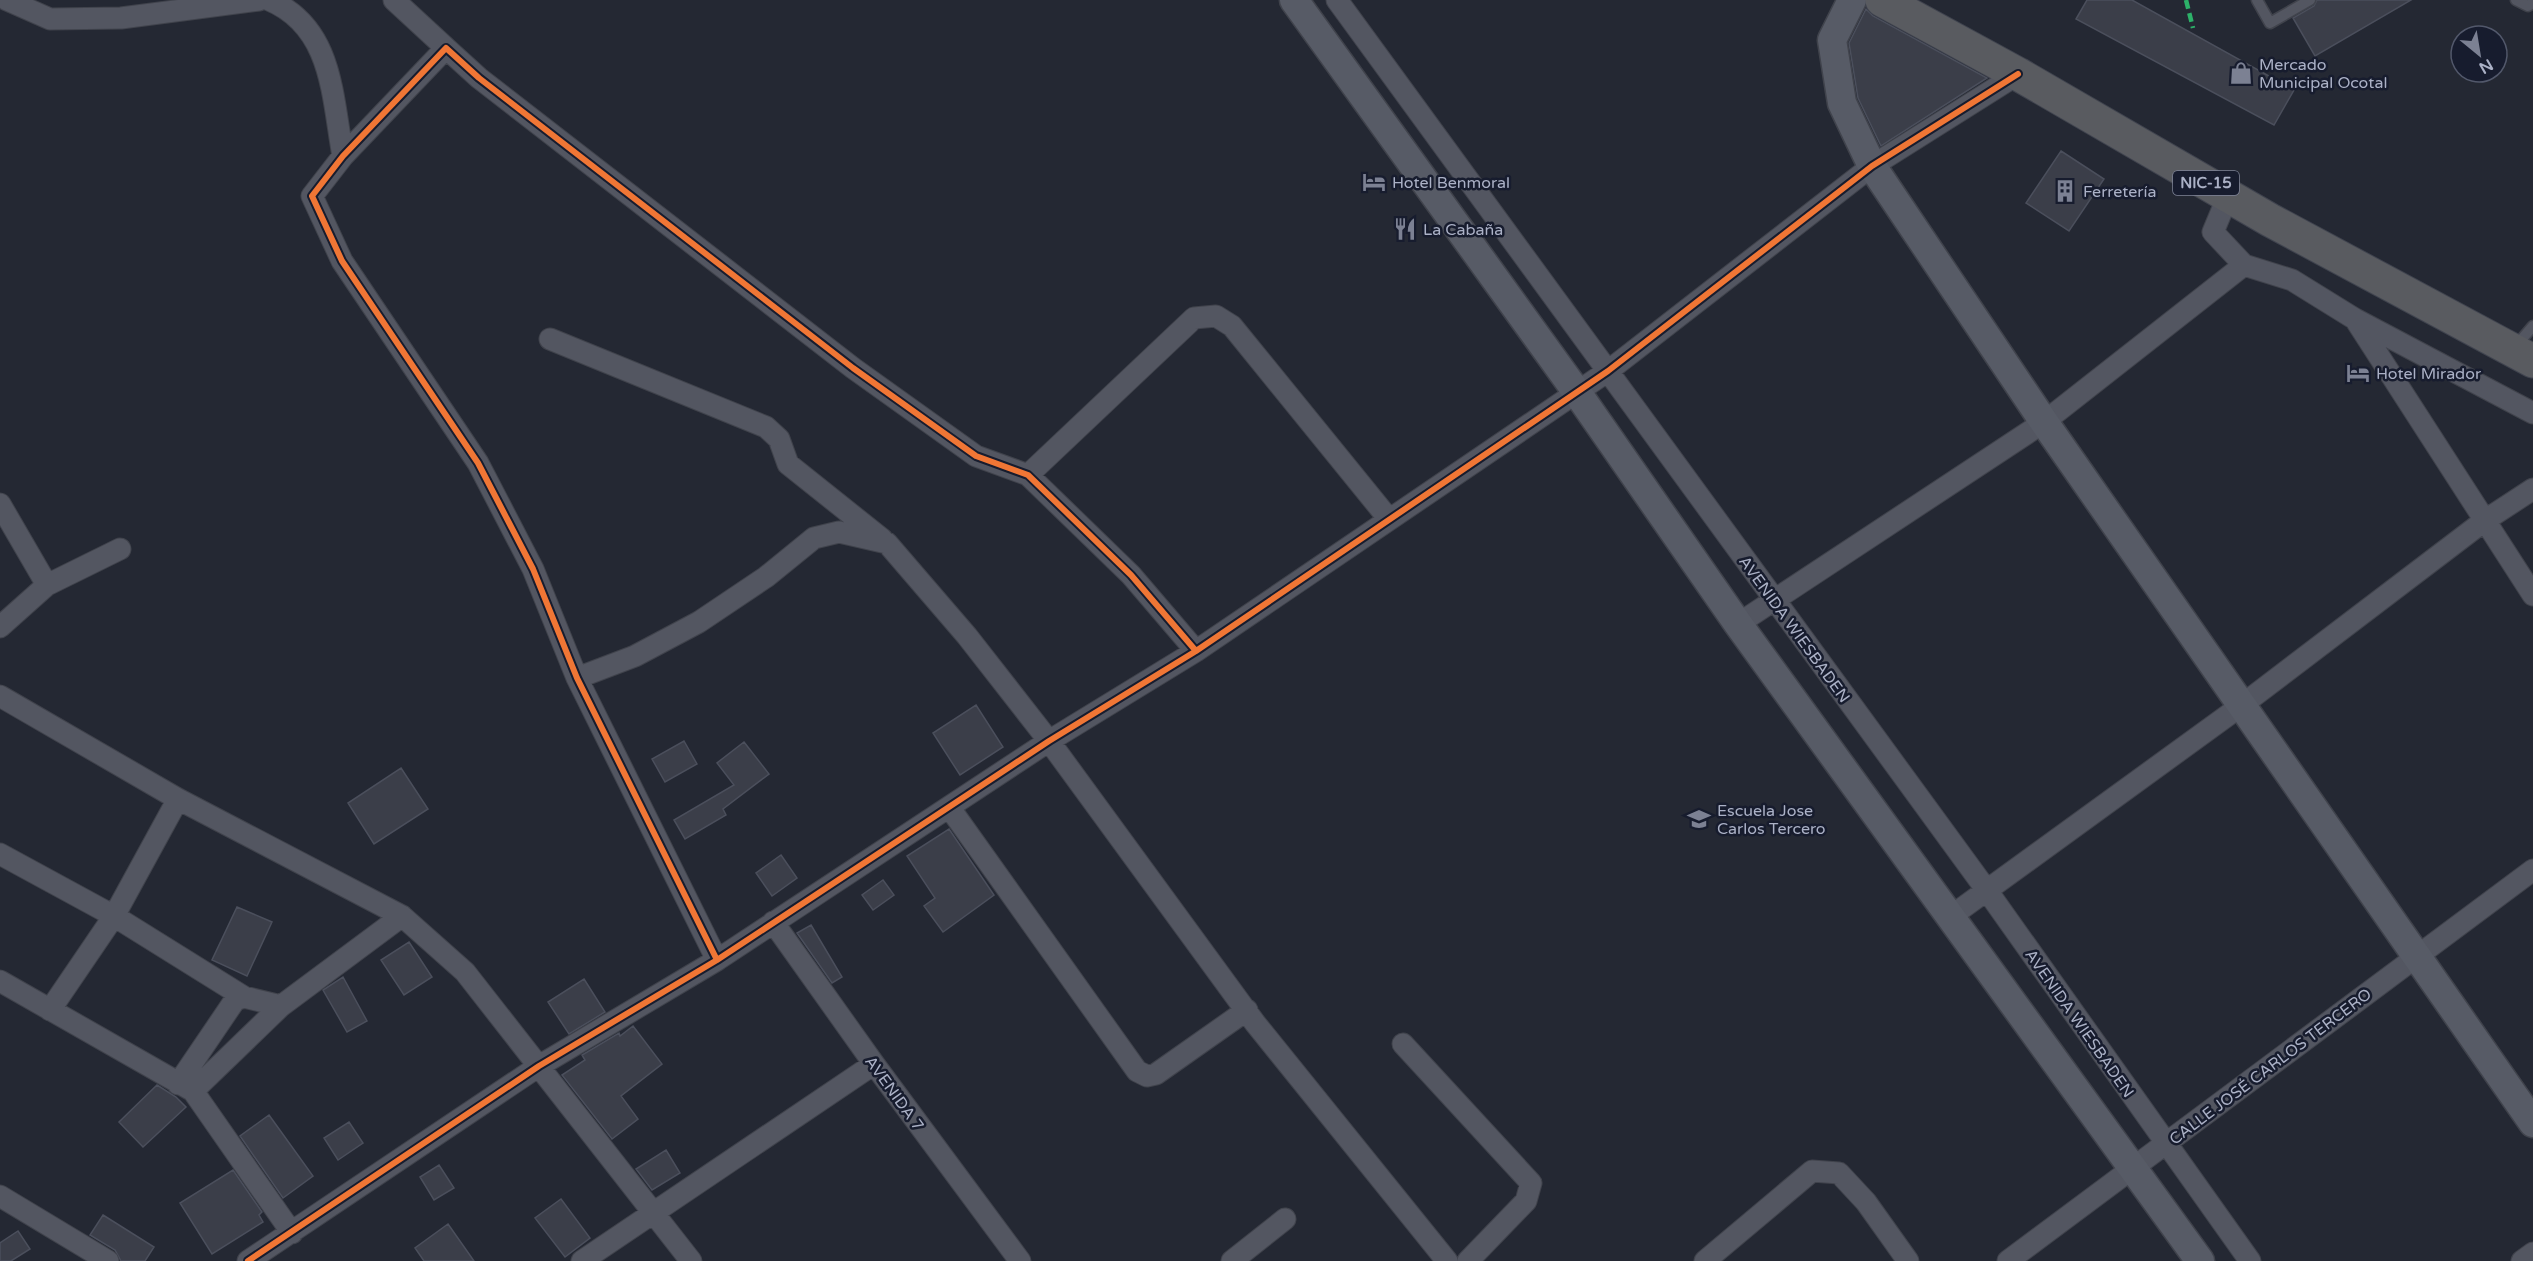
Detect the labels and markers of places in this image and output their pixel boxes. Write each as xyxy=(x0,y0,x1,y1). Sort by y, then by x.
place label: Mercado Municipal Ocotal xyxy=(2259,55,2387,93)
shop icon: Mercado Municipal Ocotal xyxy=(2228,60,2254,86)
hotel icon: Hotel Benmoral xyxy=(1361,169,1387,195)
place label: Hotel Benmoral xyxy=(1392,173,1510,193)
building icon: Ferretería xyxy=(2052,178,2078,204)
place label: Ferretería xyxy=(2083,182,2156,202)
restaurant icon: La Cabaña xyxy=(1392,216,1418,242)
place label: La Cabaña xyxy=(1423,220,1503,240)
hotel icon: Hotel Mirador xyxy=(2345,360,2371,386)
place label: Hotel Mirador xyxy=(2376,364,2482,384)
place label: Escuela Jose Carlos Tercero xyxy=(1717,801,1826,839)
school or university icon: Escuela Jose Carlos Tercero xyxy=(1686,806,1712,832)

